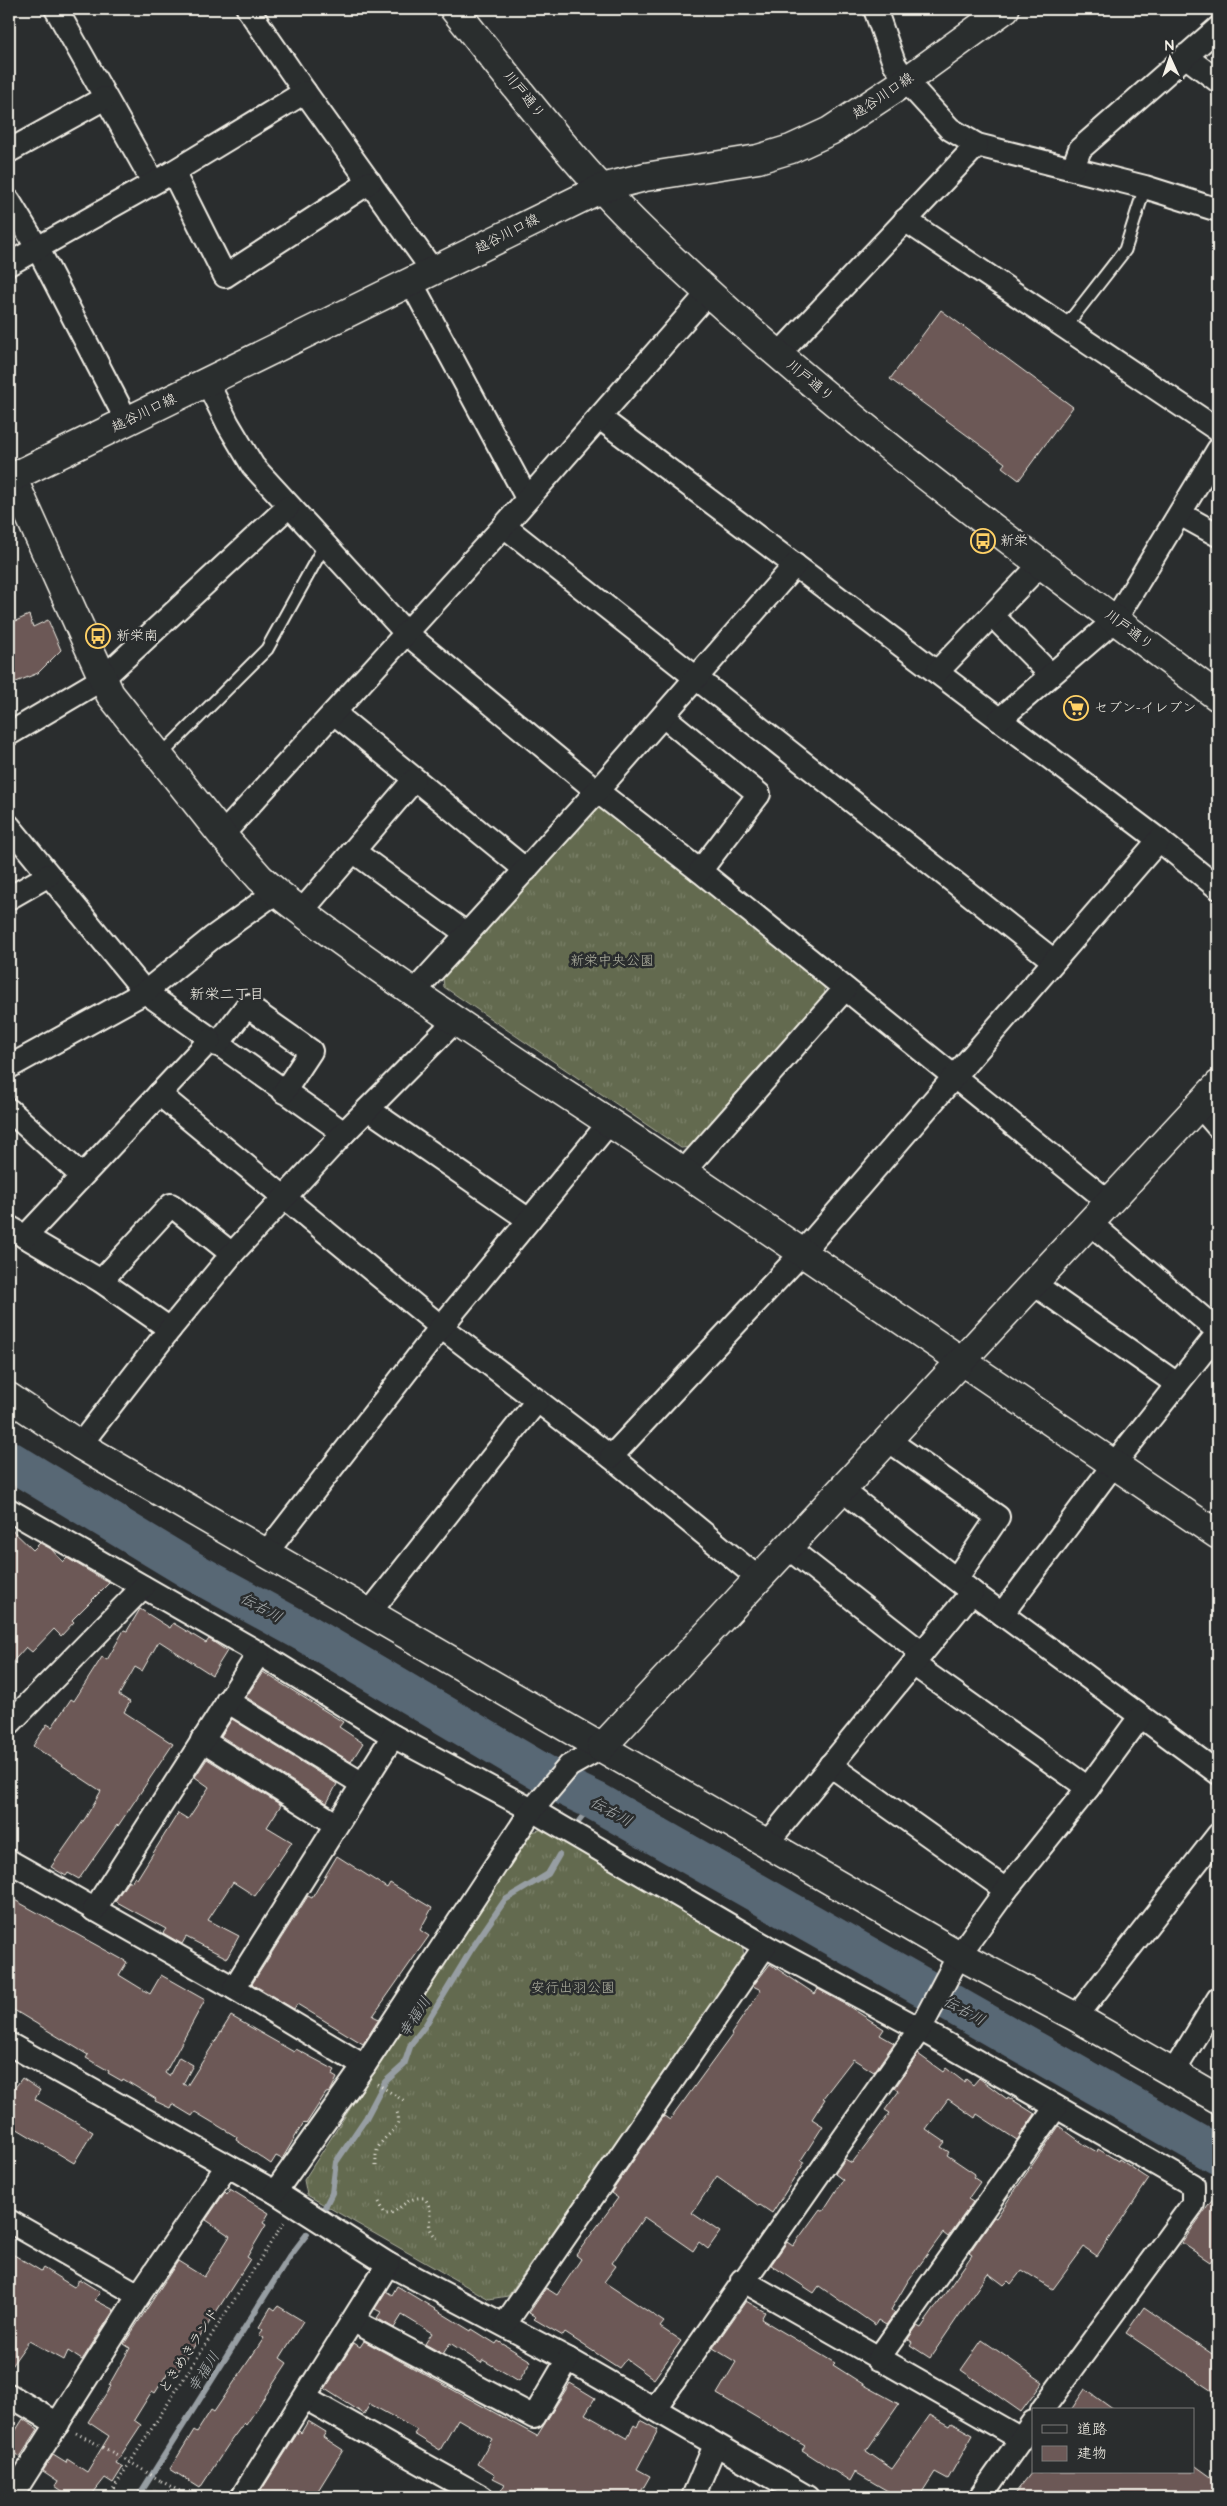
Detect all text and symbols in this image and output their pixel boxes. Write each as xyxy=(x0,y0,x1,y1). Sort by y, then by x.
north arrow xyxy=(1144,32,1194,82)
text: N xyxy=(1164,36,1174,56)
street label: 川戸通り xyxy=(499,67,549,123)
street label: 越谷川口線 xyxy=(848,68,918,124)
street label: 越谷川口線 xyxy=(471,209,543,259)
street label: 川戸通り xyxy=(782,355,838,407)
street label: 越谷川口線 xyxy=(108,389,180,437)
bus stop icon: 新栄 xyxy=(970,528,996,554)
place label: 新栄 xyxy=(1000,531,1028,551)
street label: 川戸通り xyxy=(1101,605,1157,655)
bus stop icon: 新栄南 xyxy=(85,623,111,649)
place label: 新栄南 xyxy=(116,626,158,646)
supermarket icon: セブン-イレブン xyxy=(1063,695,1089,721)
place label: セブン-イレブン xyxy=(1094,698,1196,718)
park label: 新栄中央公園 xyxy=(570,951,654,971)
district label: 新栄二丁目 xyxy=(189,984,265,1005)
water label: 伝右川 xyxy=(236,1588,286,1628)
water label: 伝右川 xyxy=(586,1792,636,1832)
park label: 安行出羽公園 xyxy=(531,1978,615,1998)
water label: 伝右川 xyxy=(939,1991,989,2031)
water label: 幸福川 xyxy=(394,1992,436,2042)
street label: ときめきランド xyxy=(154,2304,224,2398)
water label: 幸福川 xyxy=(183,2347,225,2397)
legend xyxy=(1032,2408,1194,2474)
text: 道路 xyxy=(1077,2419,1107,2440)
text: 建物 xyxy=(1077,2443,1107,2464)

